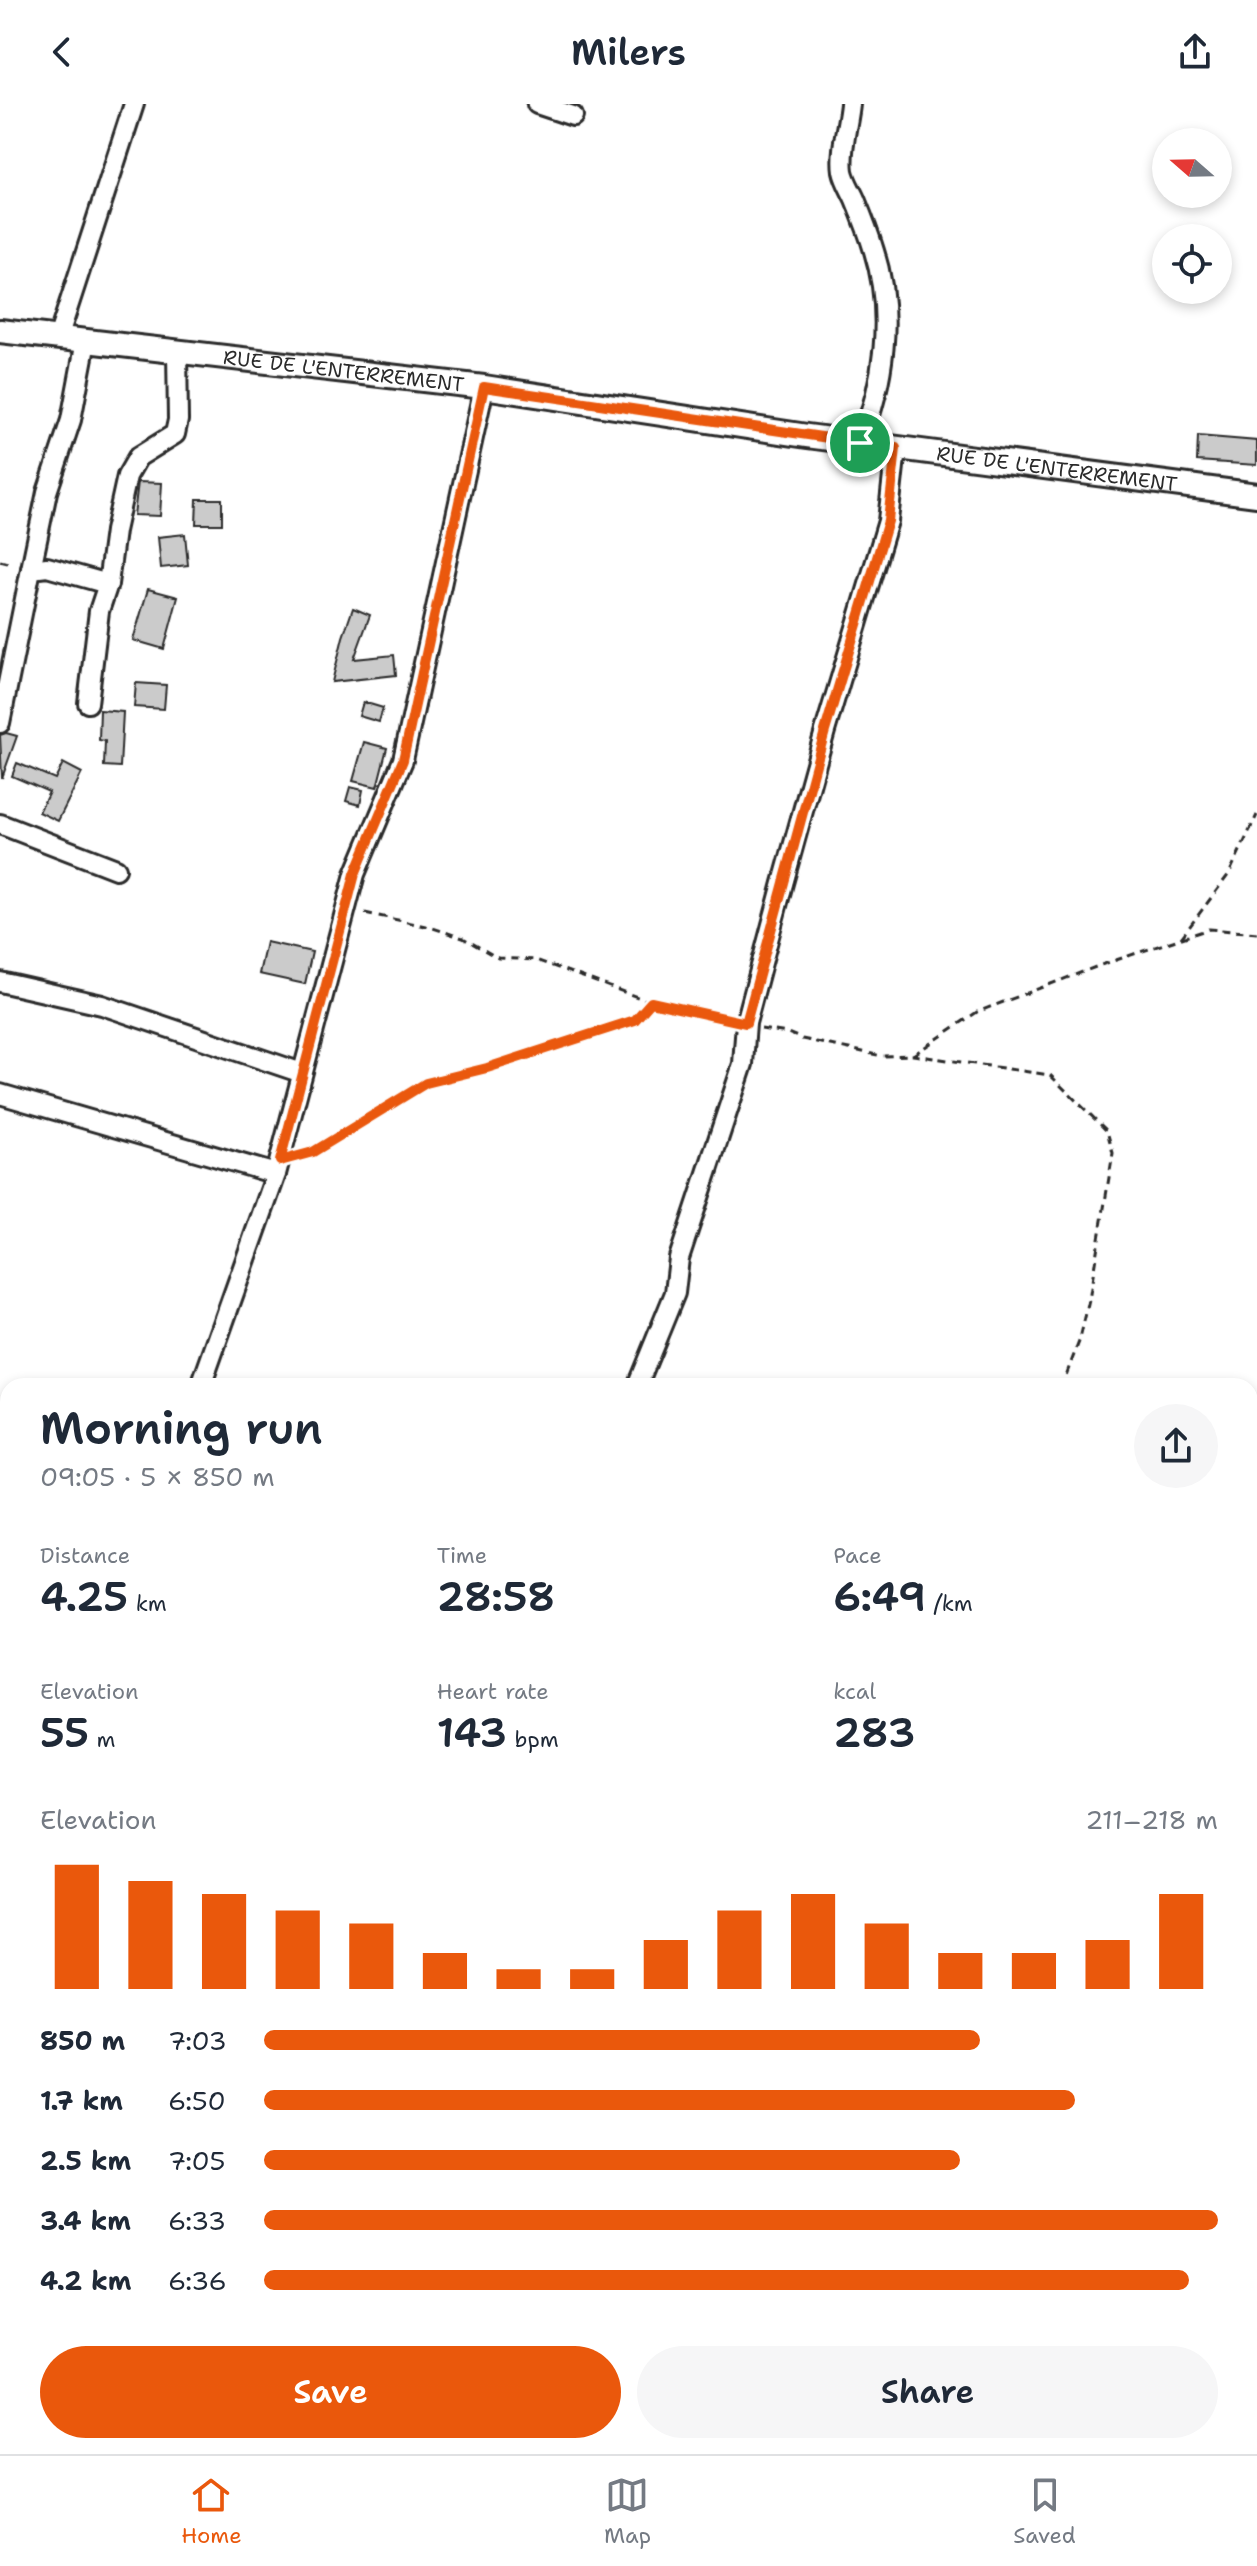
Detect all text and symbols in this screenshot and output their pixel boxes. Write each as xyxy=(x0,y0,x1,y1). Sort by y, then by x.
text: Milers xyxy=(571,28,686,77)
icon: back xyxy=(40,30,84,74)
icon: share xyxy=(1173,30,1217,74)
north arrow xyxy=(1152,128,1232,208)
map controls xyxy=(1152,128,1232,304)
button: locate xyxy=(1152,224,1232,304)
street label: RUE DE L'ENTERREMENT xyxy=(222,344,466,398)
pin xyxy=(826,409,894,477)
icon: arrive xyxy=(838,421,882,465)
street label: RUE DE L'ENTERREMENT xyxy=(935,440,1179,497)
text: Morning run xyxy=(40,1399,323,1458)
button: share xyxy=(1134,1404,1218,1488)
text: 09:05 · 5 × 850 m xyxy=(40,1459,275,1494)
text: Distance xyxy=(40,1541,130,1570)
text: Time xyxy=(437,1541,487,1570)
text: Pace xyxy=(833,1541,882,1570)
text: 4.25 xyxy=(40,1570,128,1624)
text: 28:58 xyxy=(437,1570,555,1624)
text: 6:49 xyxy=(833,1570,926,1624)
text: km xyxy=(128,1589,167,1618)
text: /km xyxy=(926,1589,973,1618)
text: Elevation xyxy=(40,1677,138,1706)
text: Heart rate xyxy=(437,1677,549,1706)
text: kcal xyxy=(833,1677,876,1706)
text: 55 xyxy=(40,1706,89,1760)
text: 143 xyxy=(437,1706,507,1760)
text: 283 xyxy=(833,1706,916,1760)
text: m xyxy=(89,1725,116,1754)
text: bpm xyxy=(507,1725,559,1754)
text: Elevation xyxy=(40,1802,156,1837)
text: 211–218 m xyxy=(1085,1802,1218,1837)
text: 850 m xyxy=(40,2023,125,2058)
text: 7:03 xyxy=(168,2023,227,2058)
text: 1.7 km xyxy=(40,2083,123,2118)
text: 6:50 xyxy=(168,2083,226,2118)
text: 2.5 km xyxy=(40,2143,131,2178)
text: 7:05 xyxy=(168,2143,225,2178)
text: 3.4 km xyxy=(40,2203,131,2238)
text: 6:33 xyxy=(168,2203,226,2238)
text: 4.2 km xyxy=(40,2263,132,2298)
text: 6:36 xyxy=(168,2263,227,2298)
button: Save xyxy=(40,2346,621,2438)
button: Share xyxy=(637,2346,1218,2438)
tab: Home xyxy=(181,2473,242,2550)
tab: Map xyxy=(604,2473,651,2550)
tab: Saved xyxy=(1013,2473,1076,2550)

